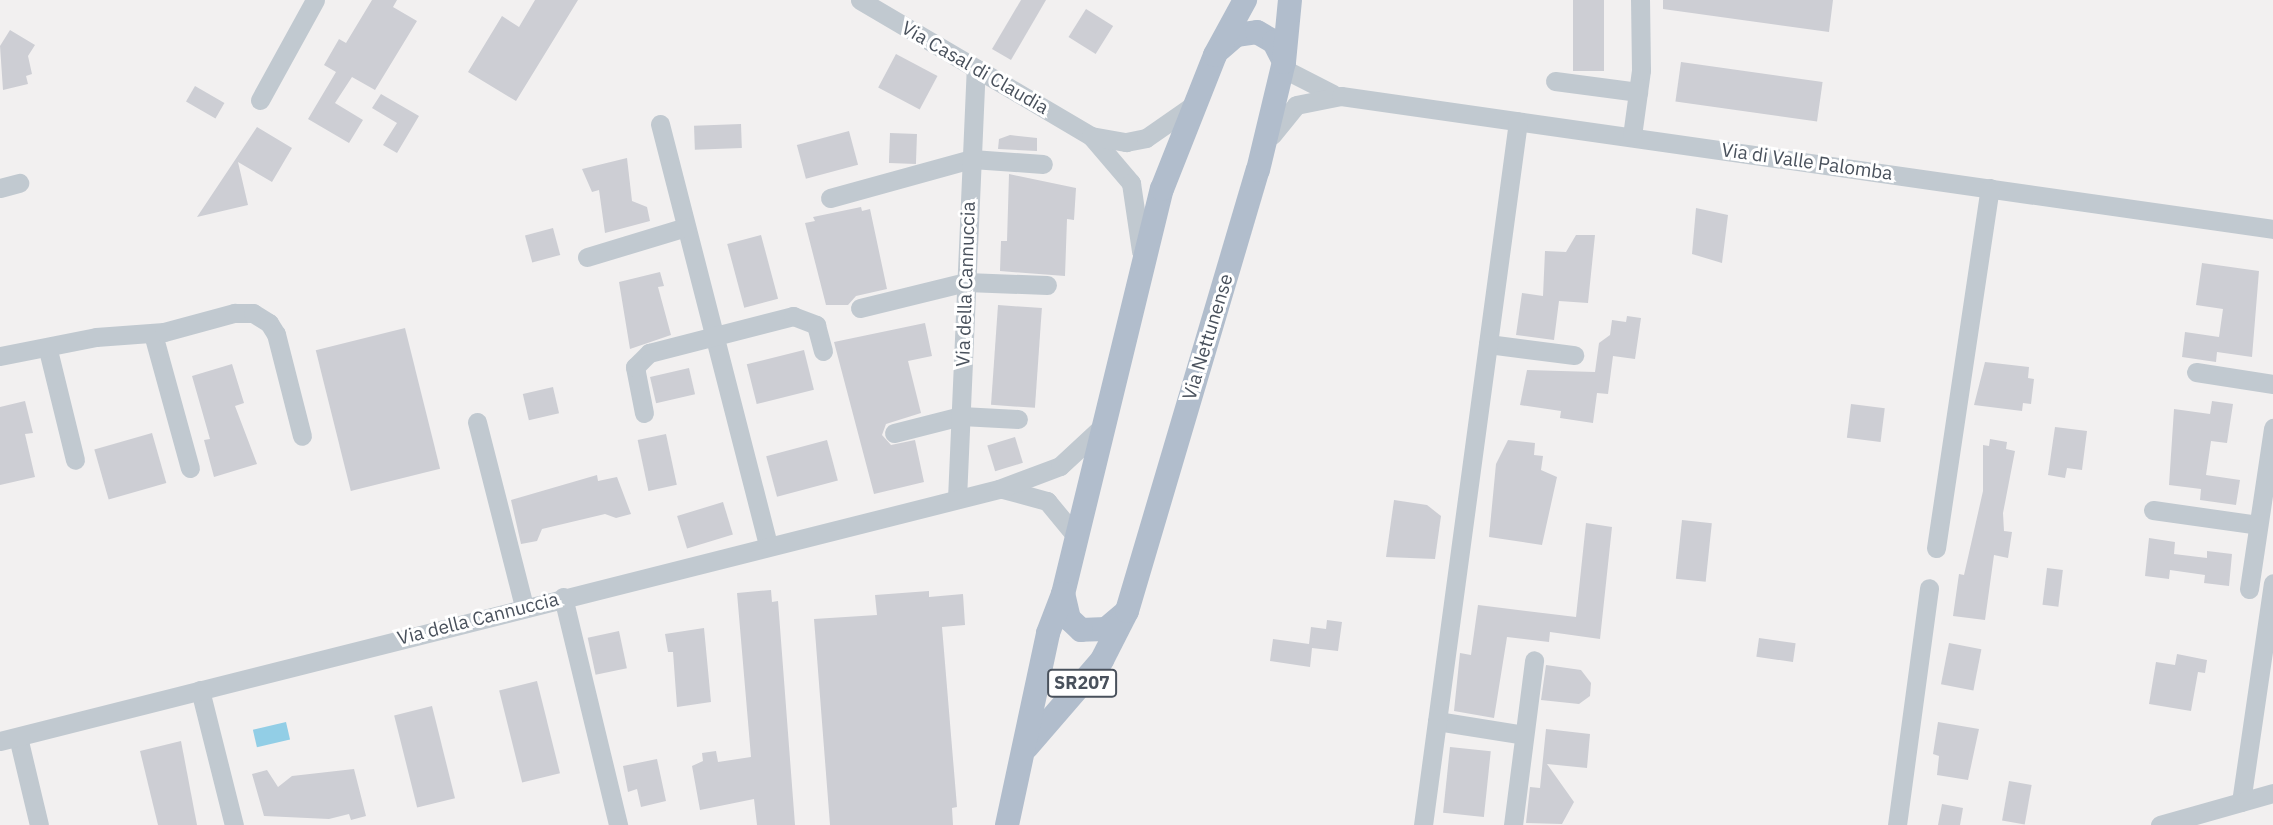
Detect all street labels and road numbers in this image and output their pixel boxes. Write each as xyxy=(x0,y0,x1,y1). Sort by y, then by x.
street label: Via Casal di Claudia xyxy=(897,17,1053,119)
street label: Via di Valle Palomba xyxy=(1720,139,1894,185)
street label: Via della Cannuccia xyxy=(952,201,980,367)
street label: Via Nettunense xyxy=(1178,271,1238,403)
street label: Via della Cannuccia xyxy=(395,588,561,650)
road number: SR207 xyxy=(1047,668,1117,698)

